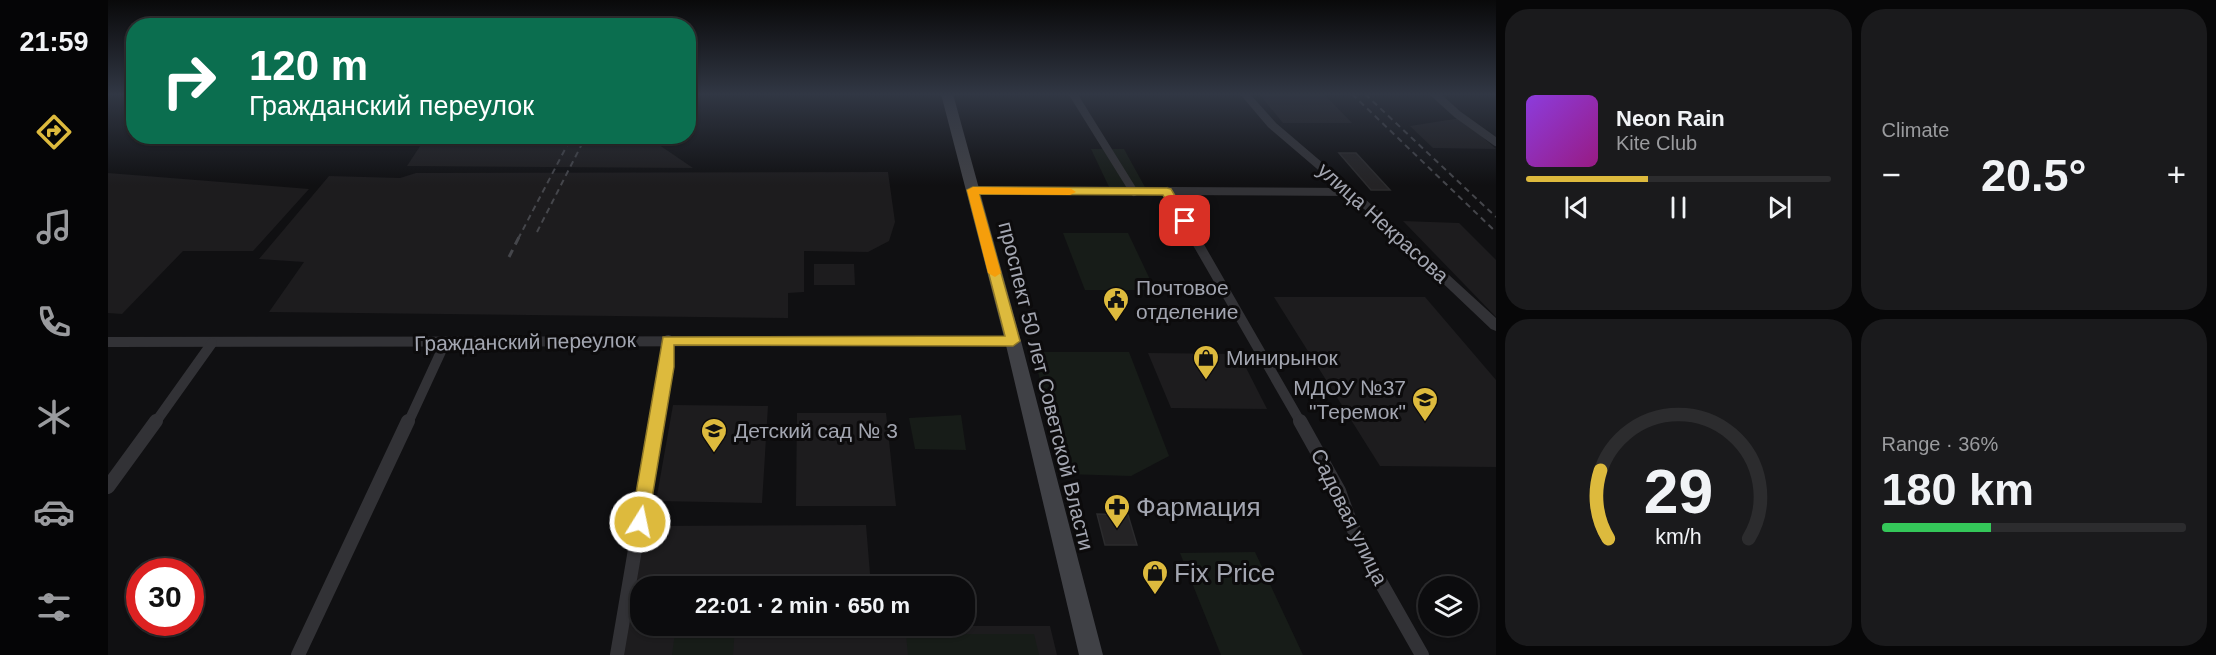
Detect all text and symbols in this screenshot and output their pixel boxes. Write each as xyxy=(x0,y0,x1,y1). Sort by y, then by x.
text: 21:59 xyxy=(19,27,89,57)
icon: right xyxy=(150,42,228,120)
text: 120 m xyxy=(249,42,368,89)
text: Гражданский переулок xyxy=(249,91,534,121)
text: Neon Rain xyxy=(1616,106,1725,131)
icon: directions xyxy=(33,111,75,153)
text: Climate xyxy=(1882,119,1949,141)
text: Kite Club xyxy=(1616,132,1697,154)
text: 20.5° xyxy=(1981,150,2087,201)
text: − xyxy=(1882,156,1901,193)
text: + xyxy=(2167,156,2186,193)
street label: улица Некрасова xyxy=(1313,158,1454,288)
icon: previous xyxy=(1560,191,1593,224)
icon: pause xyxy=(1662,191,1695,224)
icon: next xyxy=(1763,191,1796,224)
pin xyxy=(1159,195,1210,246)
icon: arrive xyxy=(1168,204,1201,237)
icon: music xyxy=(33,206,75,248)
street label: проспект 50 лет Советской Власти xyxy=(994,219,1099,553)
place label: Почтовое отделение xyxy=(1136,276,1238,323)
public building icon: Почтовое отделение xyxy=(1101,285,1131,323)
icon: phone xyxy=(33,301,75,343)
street label: Гражданский переулок xyxy=(414,328,637,355)
shop icon: Минирынок xyxy=(1191,343,1221,381)
place label: Минирынок xyxy=(1226,346,1339,369)
place label: МДОУ №37 "Теремок" xyxy=(1293,376,1406,423)
school or university icon: МДОУ №37 "Теремок" xyxy=(1410,385,1440,423)
icon: climate xyxy=(33,396,75,438)
school or university icon: Детский сад № 3 xyxy=(699,416,729,454)
place label: Детский сад № 3 xyxy=(734,419,898,442)
text: Range · 36% xyxy=(1882,433,1998,455)
street label: Садовая улица xyxy=(1307,445,1392,589)
text: 29 xyxy=(1644,457,1713,526)
text: 180 km xyxy=(1882,464,2034,515)
position arrow xyxy=(608,490,672,554)
icon: car xyxy=(33,491,75,533)
pharmacy icon: Фармация xyxy=(1102,492,1132,530)
place label: Фармация xyxy=(1136,492,1261,522)
text: km/h xyxy=(1655,526,1701,550)
speed limit sign: 30 xyxy=(126,558,204,636)
shop icon: Fix Price xyxy=(1140,558,1170,596)
place label: Fix Price xyxy=(1174,558,1275,588)
map controls xyxy=(1418,576,1478,636)
button: layers xyxy=(1418,576,1478,636)
icon: filters xyxy=(33,586,75,628)
text: 22:01 · 2 min · 650 m xyxy=(695,593,910,618)

